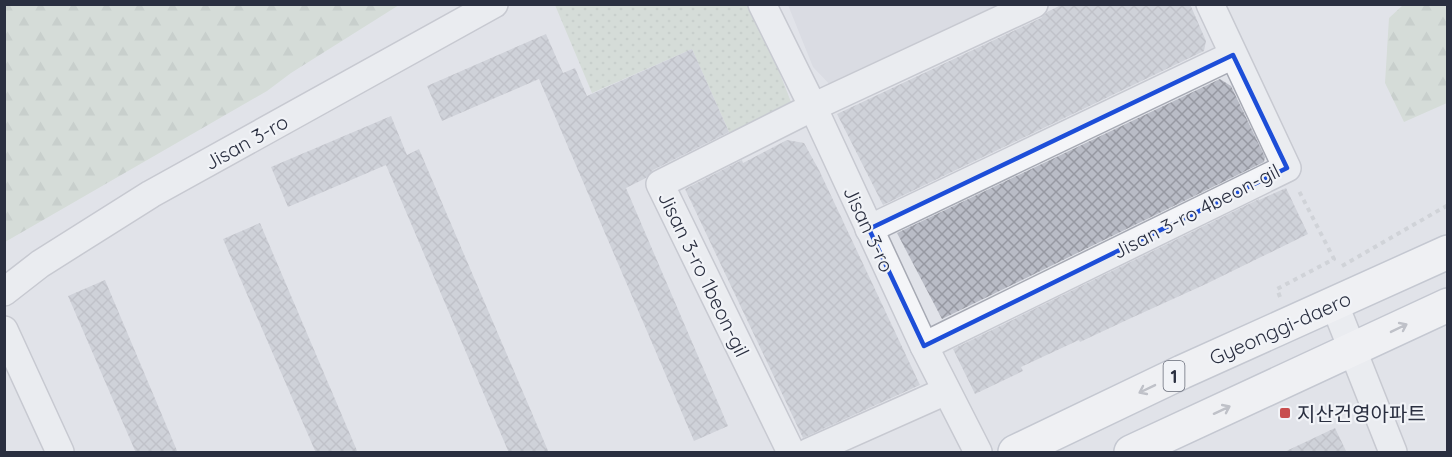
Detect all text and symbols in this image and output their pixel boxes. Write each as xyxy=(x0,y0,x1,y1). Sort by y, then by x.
street label: Jisan 3-ro xyxy=(200,109,292,175)
street label: Jisan 3-ro 4beon-gil xyxy=(1108,158,1284,264)
street label: Jisan 3-ro xyxy=(838,182,900,276)
street label: Jisan 3-ro 1beon-gil xyxy=(653,187,755,361)
street label: Gyeonggi-daero xyxy=(1205,286,1355,370)
one-way arrow xyxy=(1389,321,1407,333)
road number: 1 xyxy=(1164,361,1184,391)
one-way arrow xyxy=(1139,383,1157,395)
place label: 지산건영아파트 xyxy=(1297,401,1426,426)
one-way arrow xyxy=(1213,404,1231,415)
marker: 지산건영아파트 xyxy=(1278,406,1292,420)

